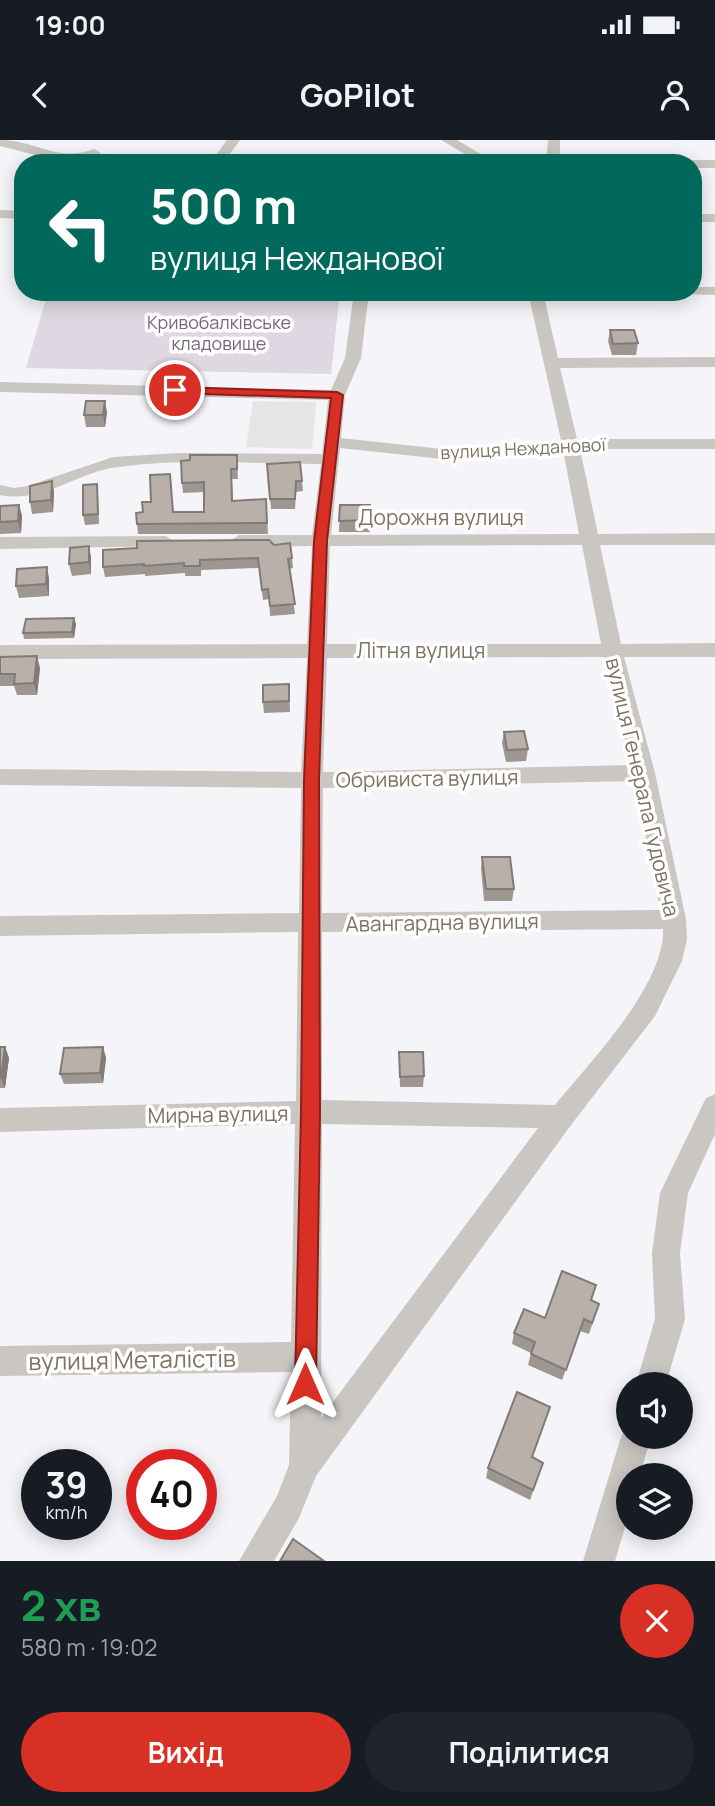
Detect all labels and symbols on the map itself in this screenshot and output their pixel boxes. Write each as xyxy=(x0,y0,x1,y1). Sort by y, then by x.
park label: Кривобалківське кладовище xyxy=(147,310,291,355)
pin xyxy=(145,360,205,420)
street label: вулиця Нежданової xyxy=(440,432,607,464)
street label: Дорожня вулиця xyxy=(358,503,524,531)
street label: Літня вулиця xyxy=(357,636,485,664)
street label: вулиця Генерала Гудовича xyxy=(600,655,686,919)
street label: Обривиста вулиця xyxy=(335,762,519,794)
street label: Авангардна вулиця xyxy=(345,906,539,938)
street label: Мирна вулиця xyxy=(147,1099,289,1129)
street label: вулиця Металістів xyxy=(28,1341,236,1377)
position arrow xyxy=(268,1347,342,1421)
speed limit sign: 40 xyxy=(126,1449,217,1540)

